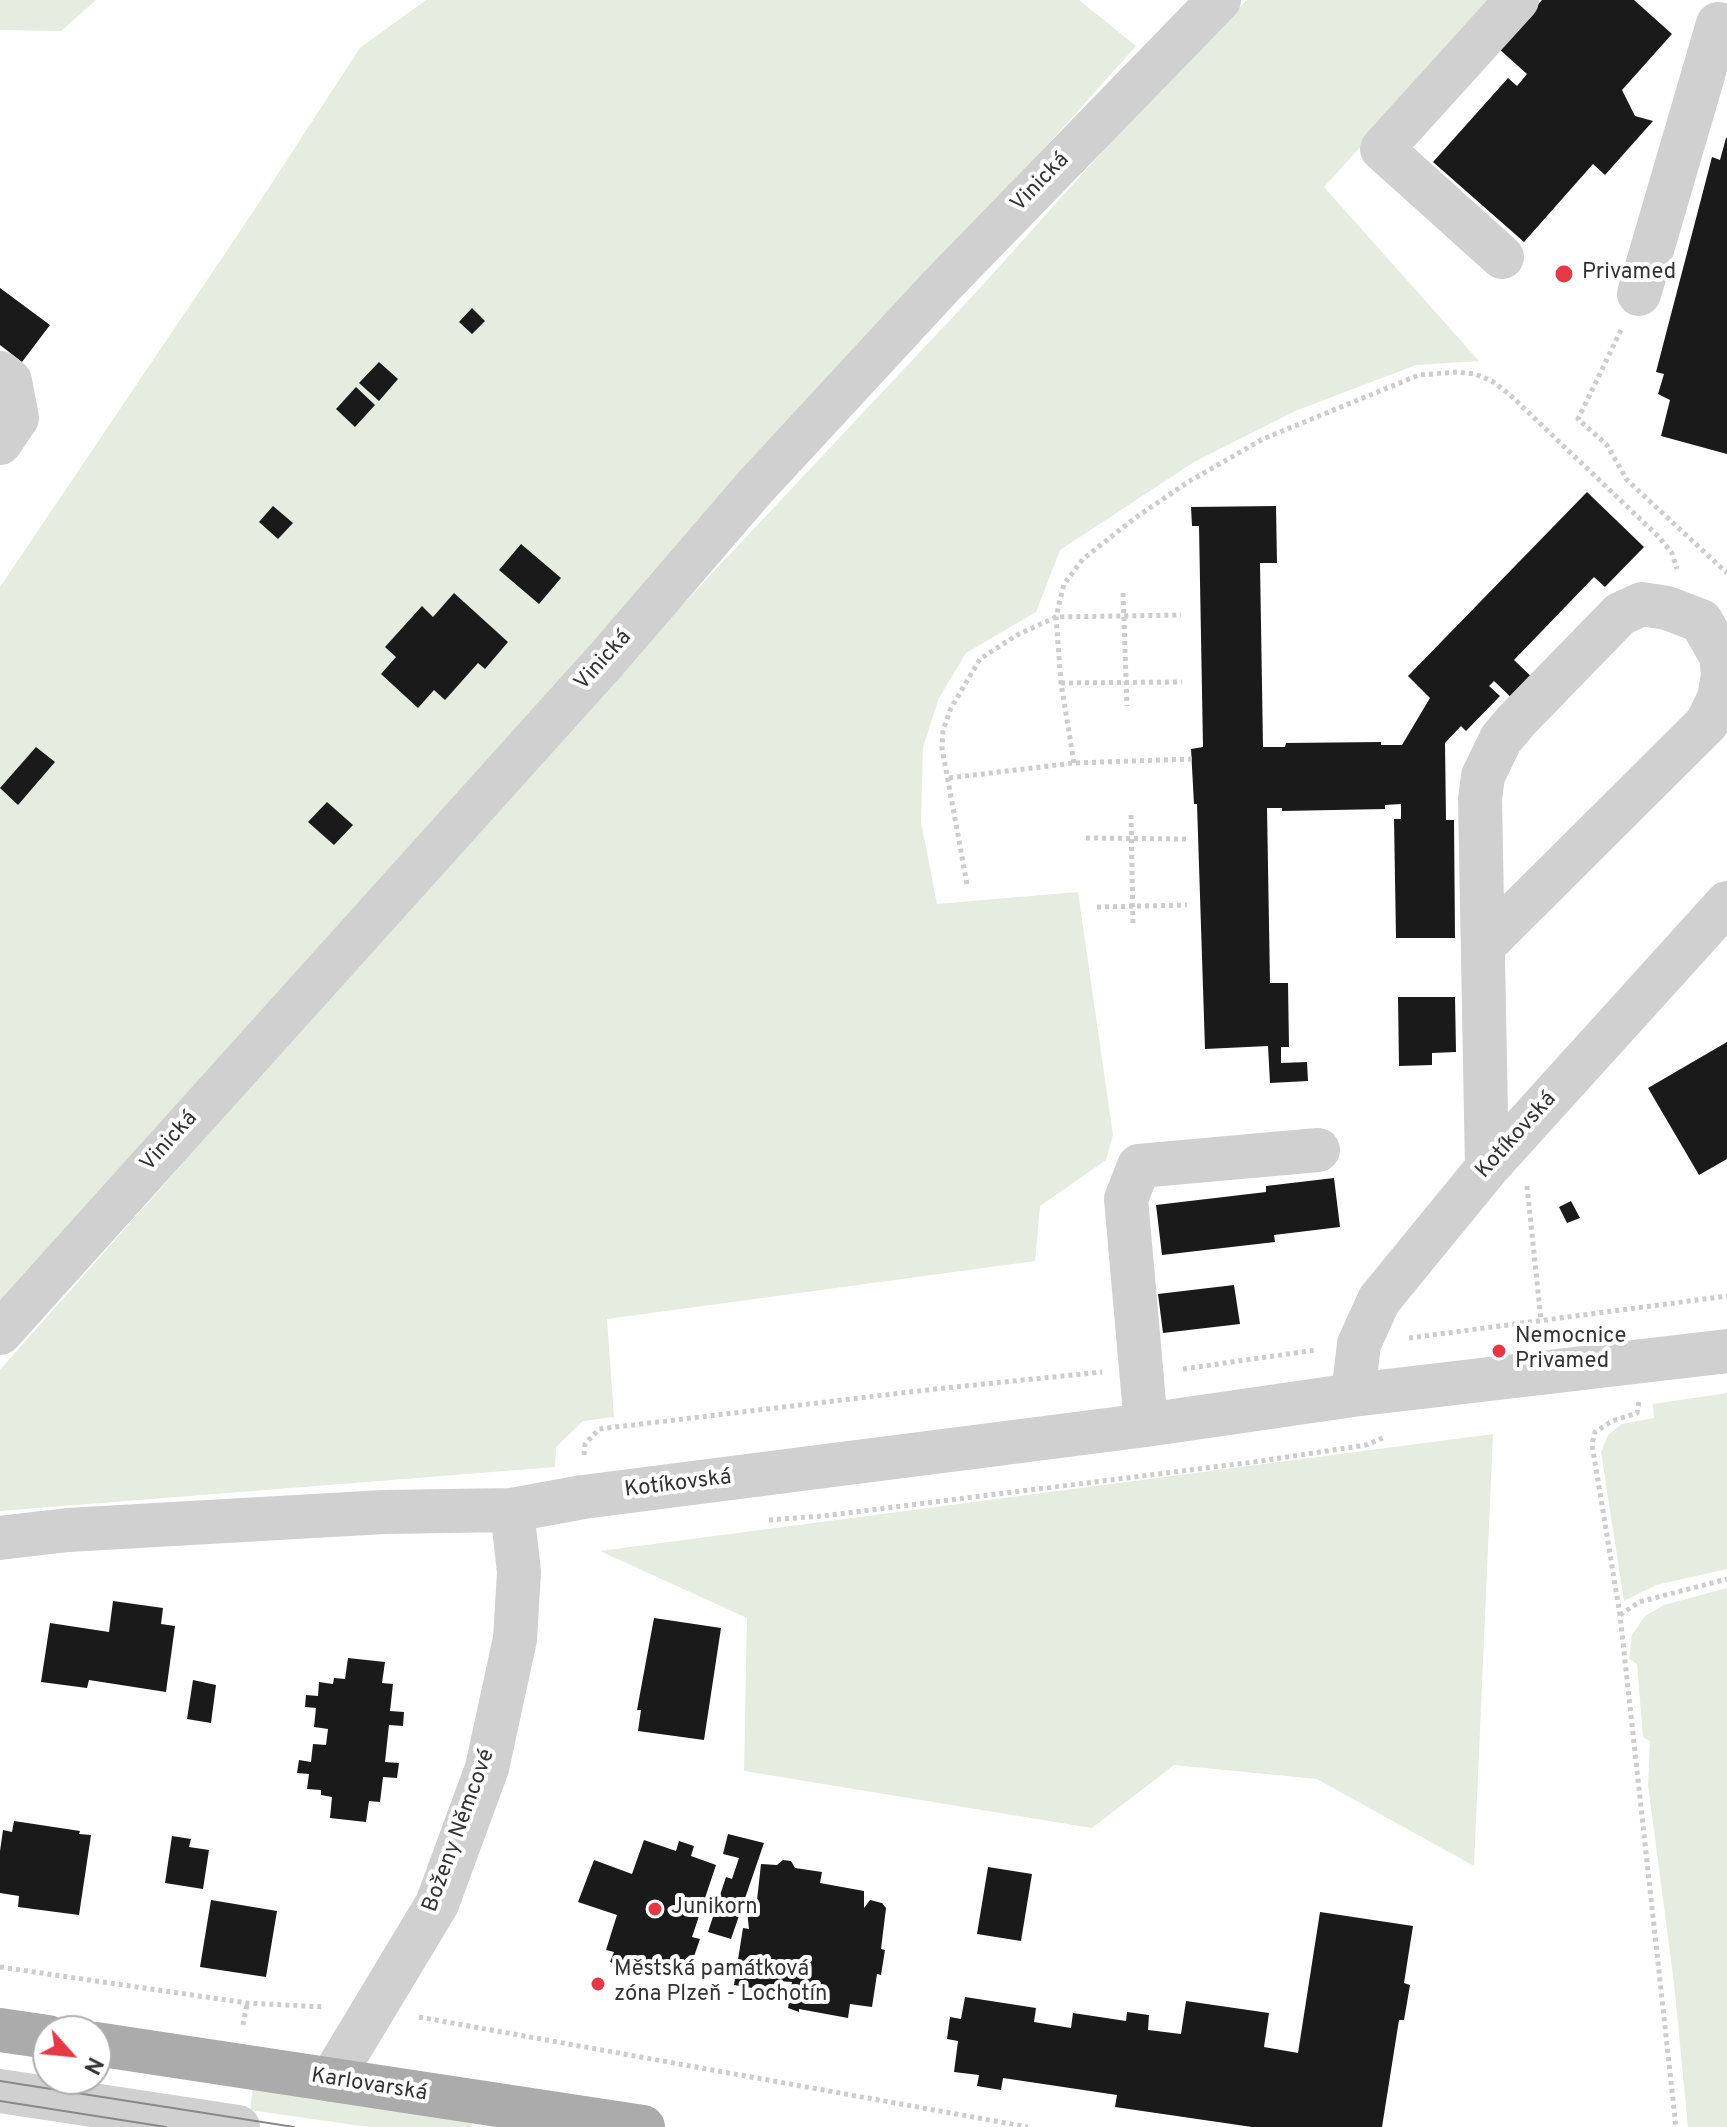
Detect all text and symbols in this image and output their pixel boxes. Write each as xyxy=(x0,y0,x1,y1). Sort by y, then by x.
street label: Vinická xyxy=(1006,148,1076,218)
place label: Privamed xyxy=(1582,261,1676,287)
marker: Privamed xyxy=(1553,263,1575,285)
street label: Vinická xyxy=(570,625,638,697)
street label: Kotíkovská xyxy=(1471,1087,1563,1185)
street label: Vinická xyxy=(136,1106,204,1178)
place label: Nemocnice Privamed xyxy=(1515,1325,1626,1376)
marker: Nemocnice Privamed xyxy=(1490,1342,1508,1360)
street label: Kotíkovská xyxy=(623,1465,733,1505)
street label: Boženy Němcové xyxy=(418,1746,502,1916)
place label: Junikorn xyxy=(671,1896,758,1922)
marker: Junikorn xyxy=(646,1900,664,1918)
place label: Městská památková zóna Plzeň - Lochotín xyxy=(614,1958,827,2010)
marker: Městská památková zóna Plzeň - Lochotín xyxy=(589,1975,607,1993)
north arrow xyxy=(32,2015,112,2095)
text: N xyxy=(76,2052,108,2078)
street label: Karlovarská xyxy=(309,2064,429,2108)

